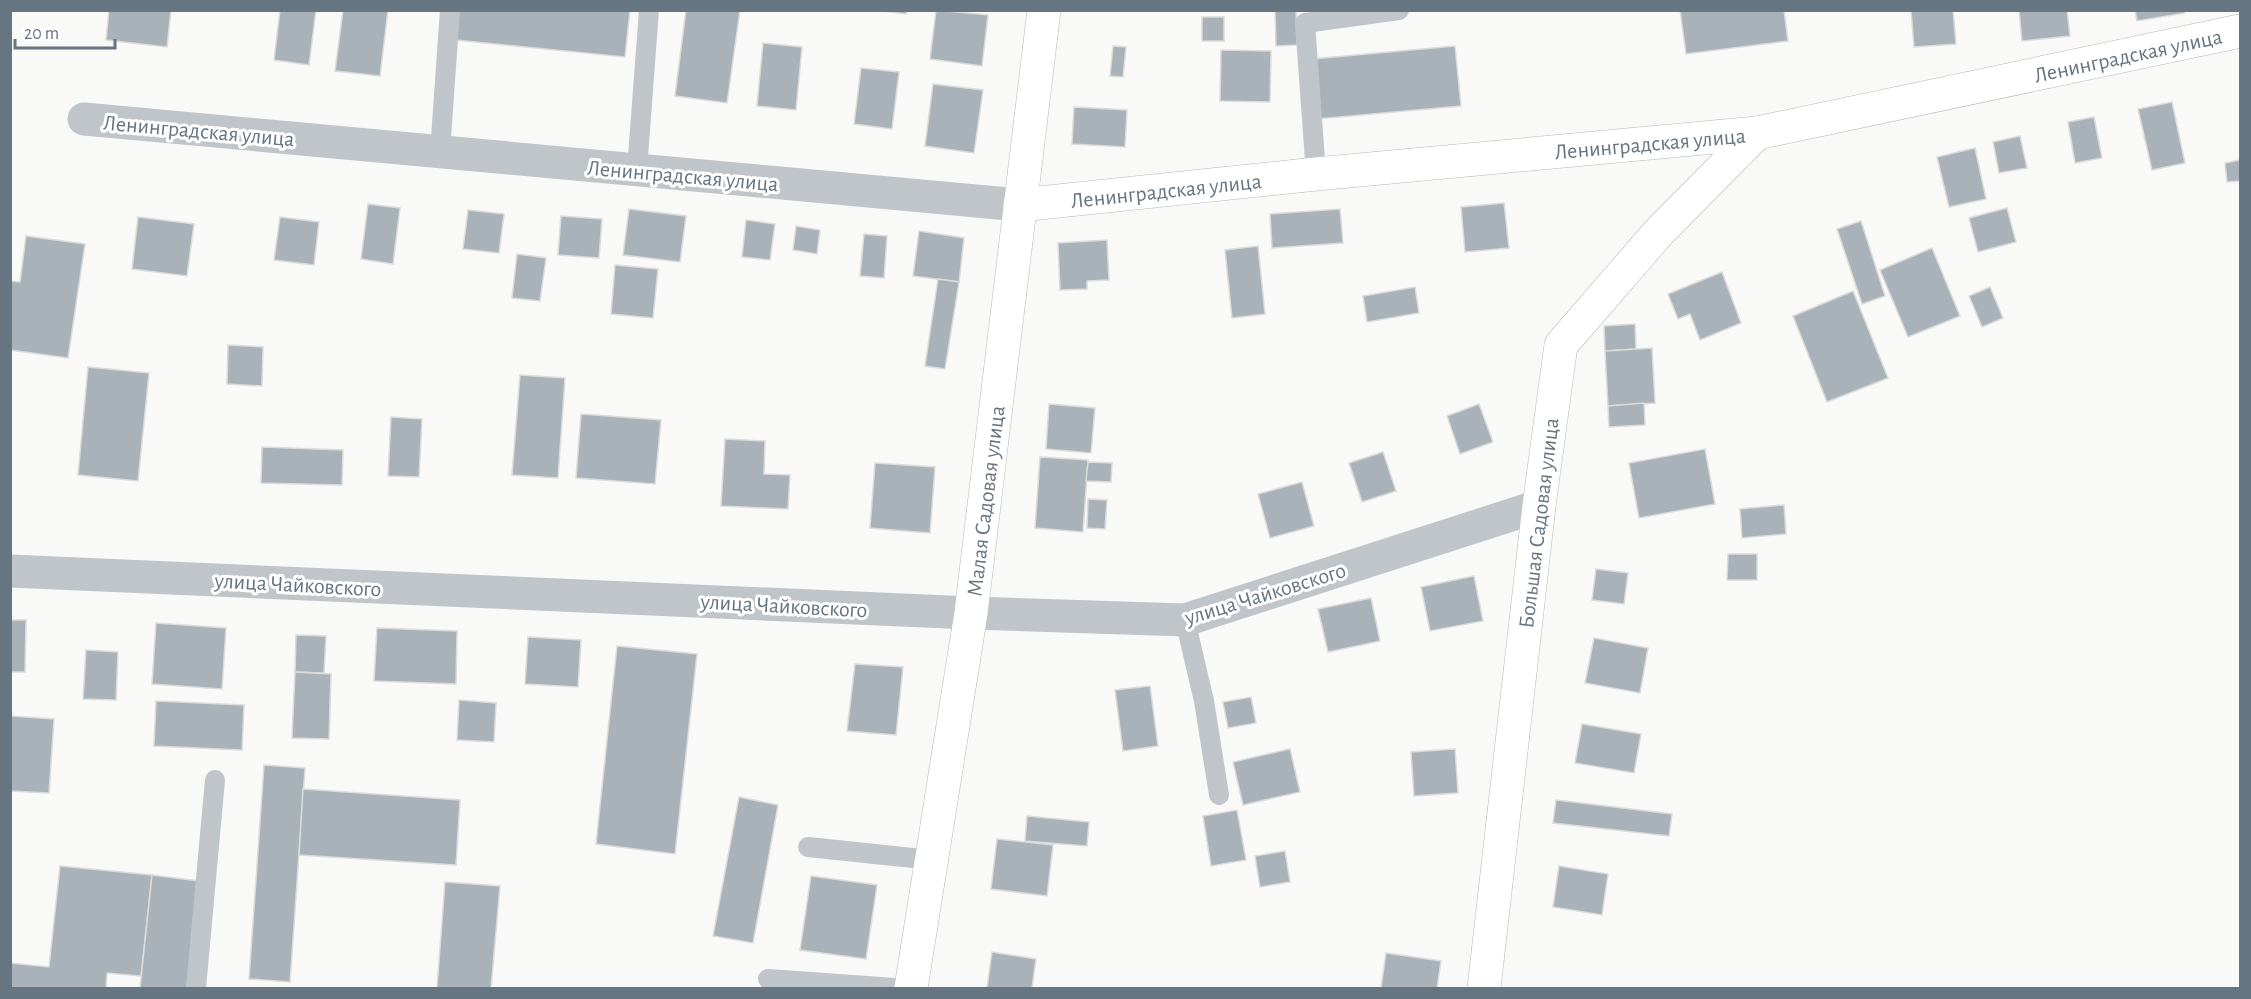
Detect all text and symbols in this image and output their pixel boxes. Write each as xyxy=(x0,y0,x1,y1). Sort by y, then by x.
scale bar xyxy=(15,12,116,50)
text: 20 m xyxy=(24,25,59,43)
street label: Ленинградская улица xyxy=(2032,25,2224,87)
street label: Ленинградская улица xyxy=(102,112,295,150)
street label: Ленинградская улица xyxy=(1554,125,1747,163)
street label: Ленинградская улица xyxy=(586,157,779,195)
street label: Ленинградская улица xyxy=(1070,170,1263,212)
street label: Малая Садовая улица xyxy=(963,404,1009,598)
street label: Большая Садовая улица xyxy=(1515,417,1563,630)
street label: улица Чайковского xyxy=(1181,559,1348,629)
street label: улица Чайковского xyxy=(213,570,382,600)
street label: улица Чайковского xyxy=(699,591,868,621)

